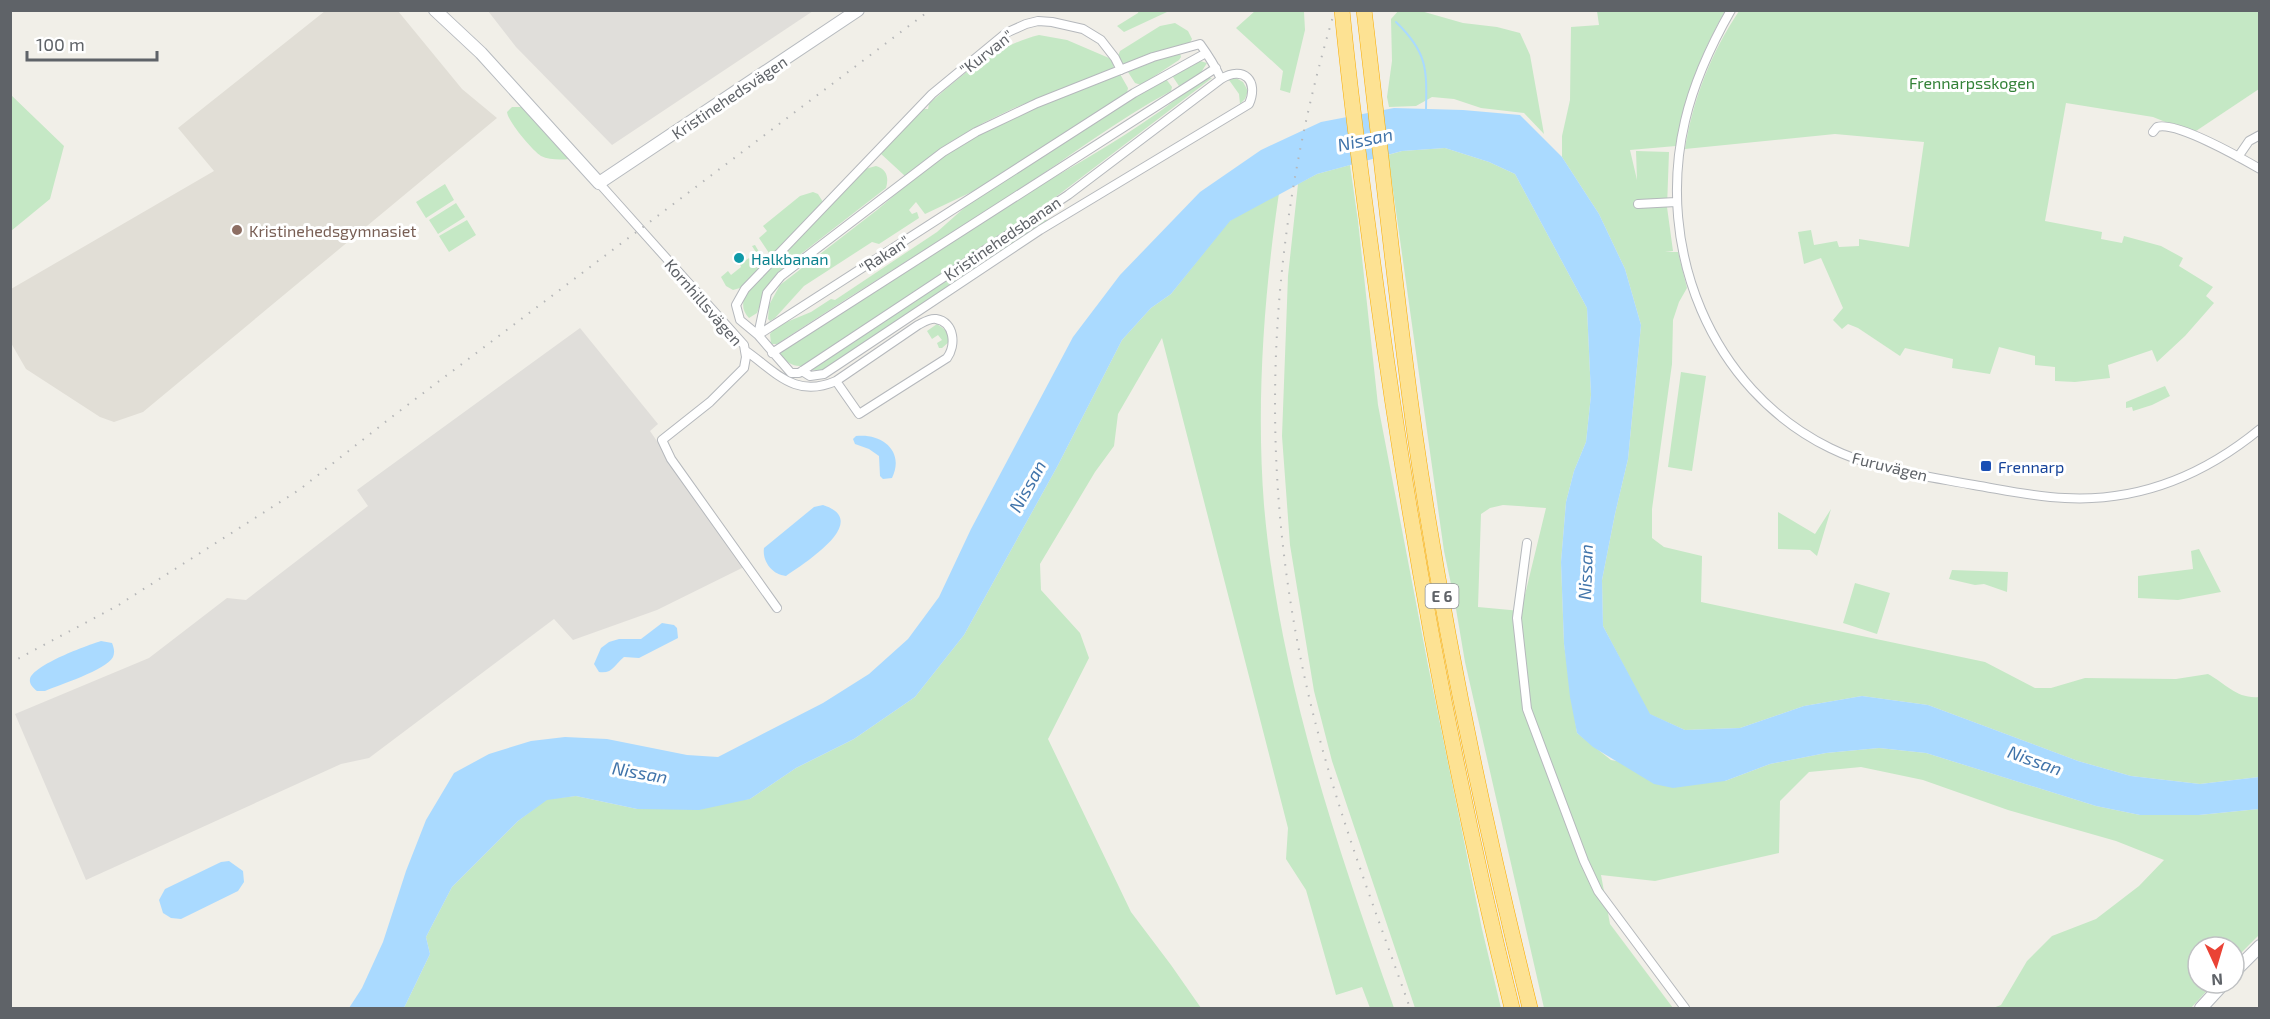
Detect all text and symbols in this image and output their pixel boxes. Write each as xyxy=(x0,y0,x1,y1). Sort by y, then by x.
scale bar xyxy=(27,24,158,62)
street label: "Kurvan" xyxy=(956,25,1016,79)
text: 100 m xyxy=(36,33,85,55)
street label: Kristinehedsvägen xyxy=(668,51,790,143)
park label: Frennarpsskogen xyxy=(1909,73,2035,92)
water label: Nissan xyxy=(1335,122,1395,156)
street label: Kristinehedsbanan xyxy=(940,192,1064,284)
place label: Kristinehedsgymnasiet xyxy=(249,221,416,240)
marker: Kristinehedsgymnasiet xyxy=(230,223,244,237)
street label: "Rakan" xyxy=(855,231,913,277)
place label: Halkbanan xyxy=(751,249,829,268)
marker: Halkbanan xyxy=(732,251,746,265)
street label: Kornhillsvägen xyxy=(661,255,747,349)
street label: Furuvägen xyxy=(1850,447,1930,485)
water label: Nissan xyxy=(1004,456,1050,516)
place label: Frennarp xyxy=(1998,457,2064,476)
marker: Frennarp xyxy=(1979,459,1993,473)
water label: Nissan xyxy=(1573,544,1597,600)
road number: E 6 xyxy=(1426,584,1458,608)
water label: Nissan xyxy=(2005,740,2065,780)
water label: Nissan xyxy=(610,756,670,788)
north arrow xyxy=(2186,935,2246,995)
text: N xyxy=(2211,971,2224,990)

